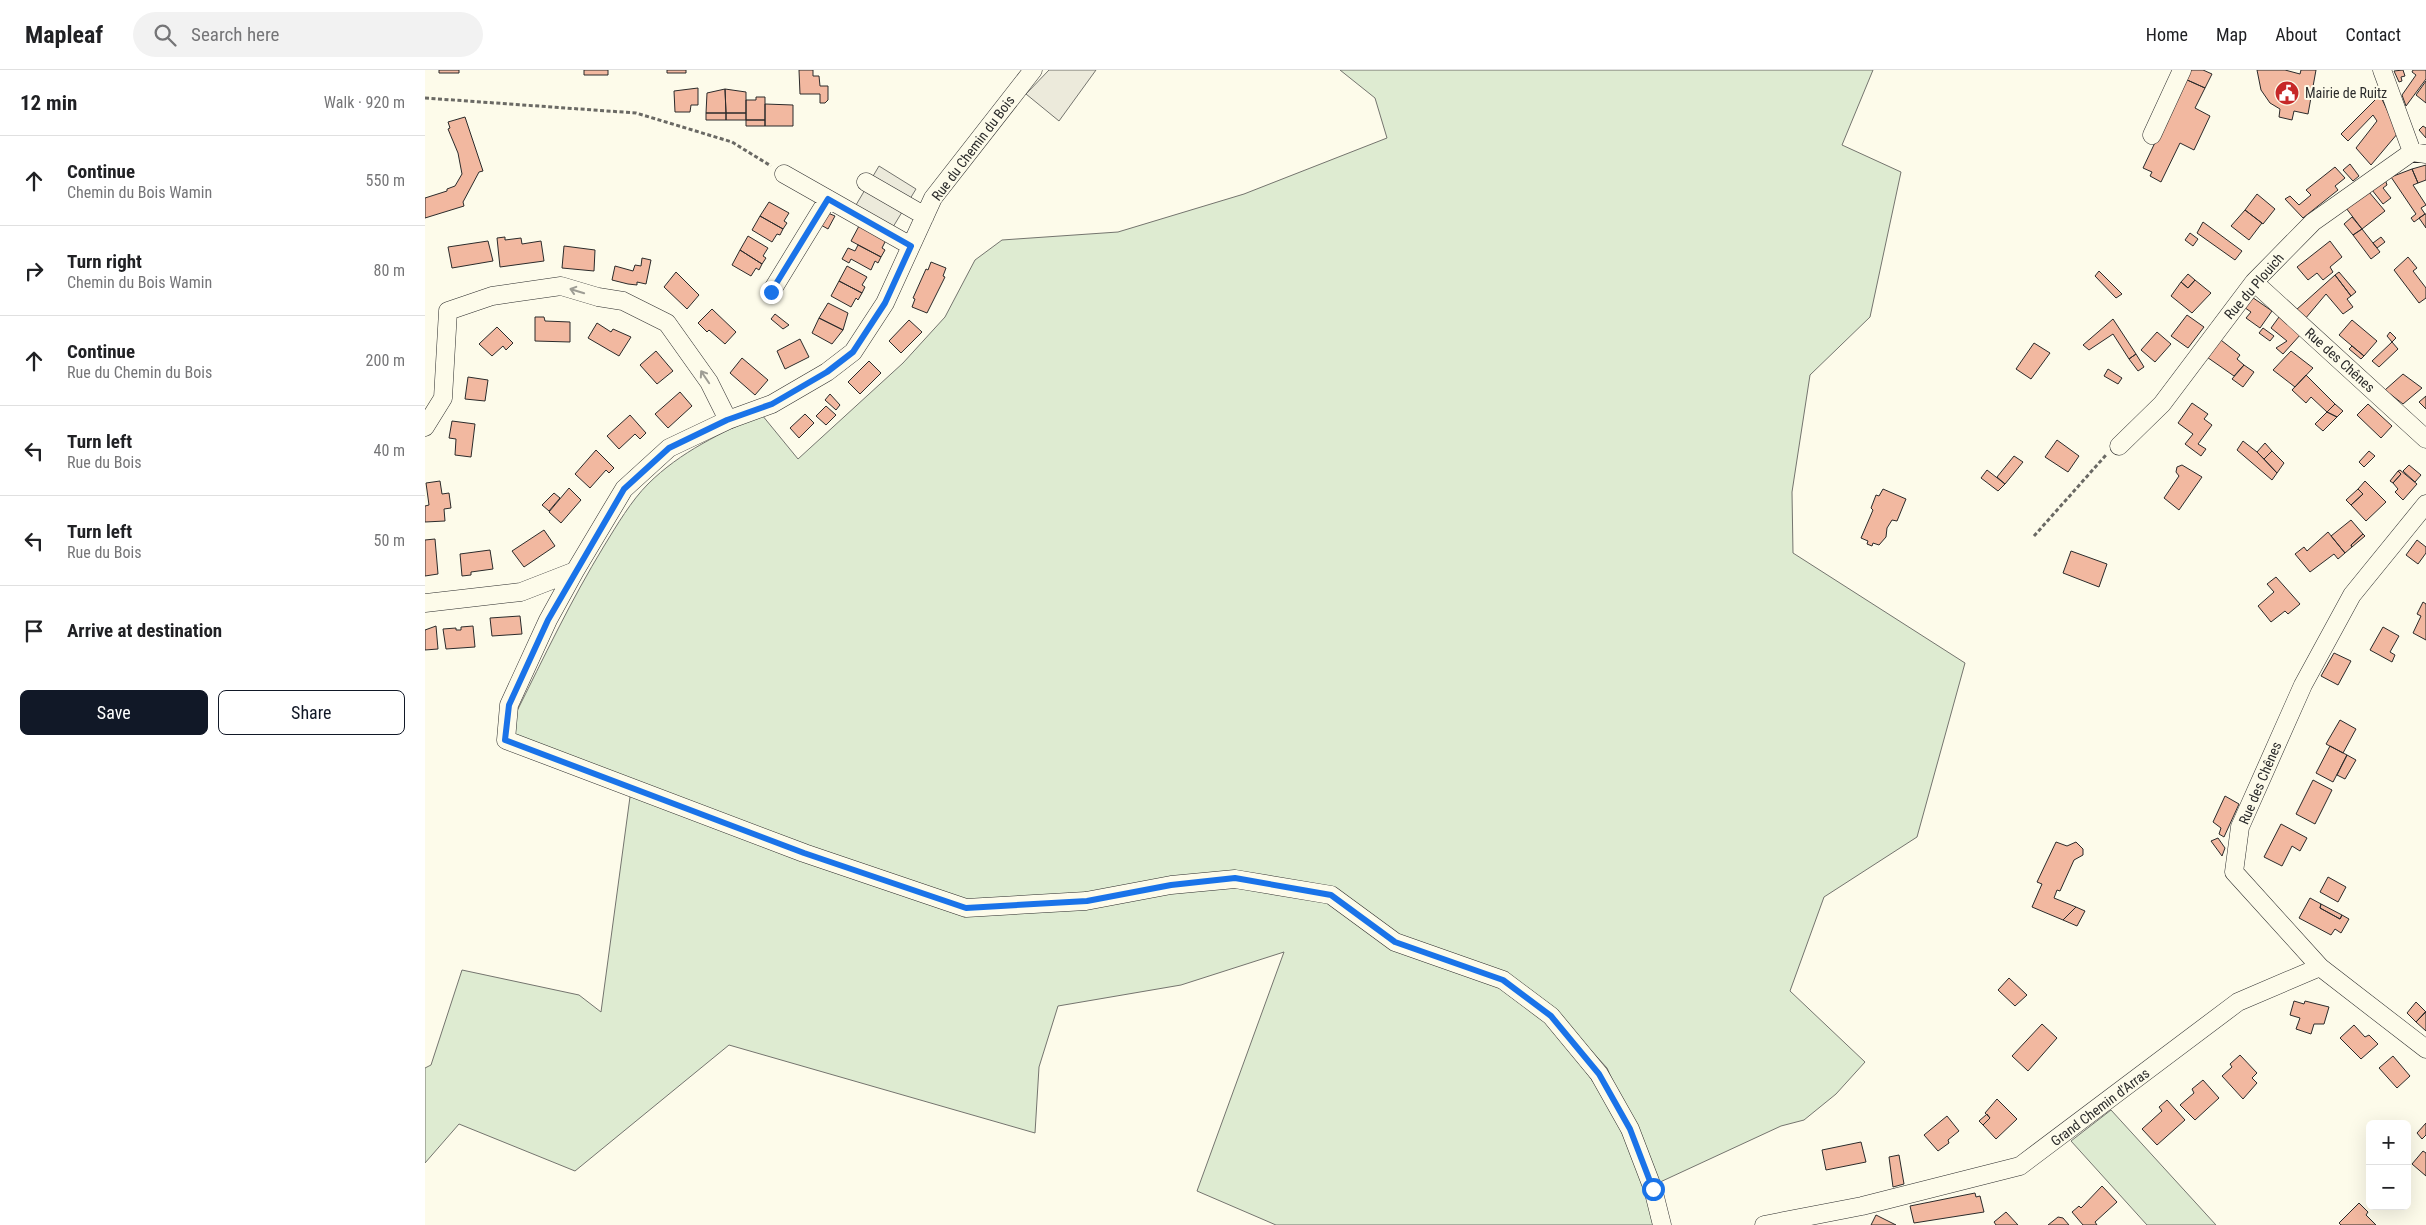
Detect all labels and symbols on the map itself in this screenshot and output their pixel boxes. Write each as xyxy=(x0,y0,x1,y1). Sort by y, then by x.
public building icon: Mairie de Ruitz xyxy=(2274,80,2300,106)
place label: Mairie de Ruitz xyxy=(2305,85,2387,101)
street label: Rue du Chemin du Bois xyxy=(928,92,1018,204)
street label: Rue du Plouich xyxy=(2221,250,2287,322)
route end xyxy=(760,281,783,304)
one-way arrow xyxy=(569,285,585,295)
street label: Rue des Chênes xyxy=(2302,325,2378,395)
one-way arrow xyxy=(700,370,710,384)
street label: Rue des Chênes xyxy=(2235,739,2285,827)
street label: Grand Chemin d'Arras xyxy=(2048,1065,2152,1149)
route start xyxy=(1642,1178,1665,1201)

